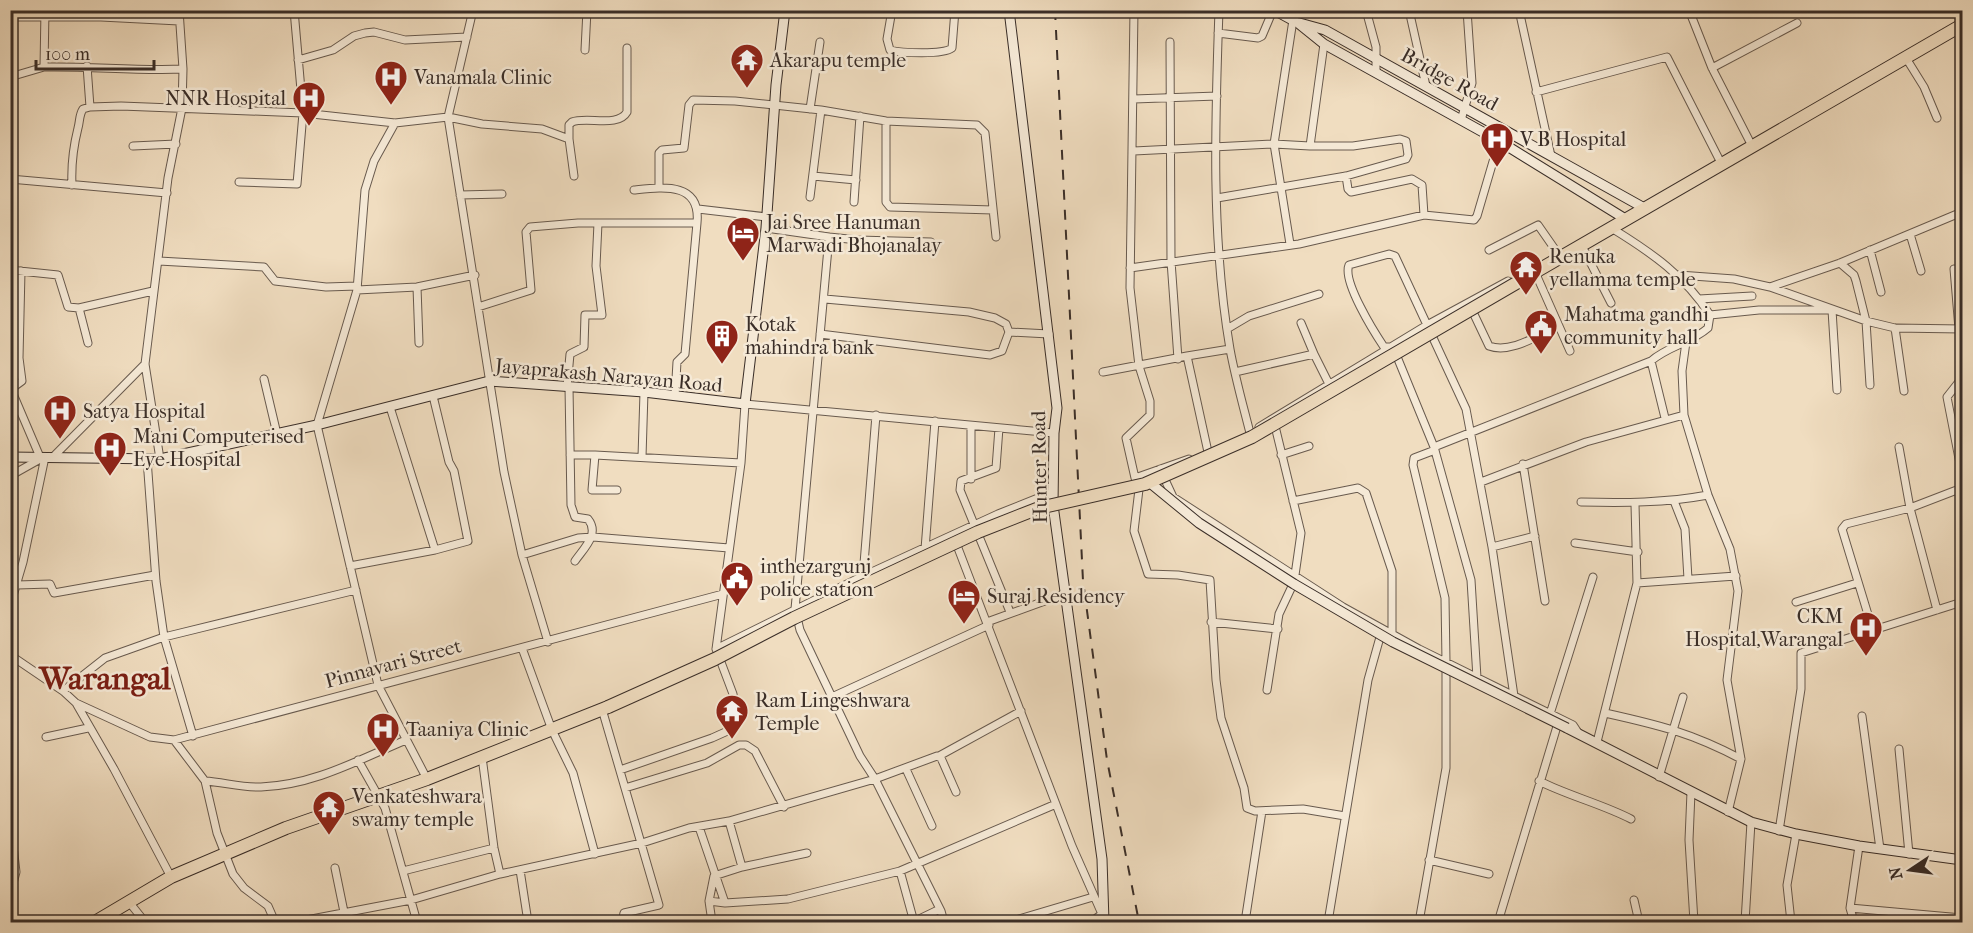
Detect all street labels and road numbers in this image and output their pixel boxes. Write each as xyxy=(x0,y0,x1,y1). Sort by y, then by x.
street label: Bridge Road xyxy=(1397,43,1503,116)
street label: Jayaprakash Narayan Road xyxy=(492,354,725,397)
street label: Hunter Road xyxy=(1027,409,1052,524)
street label: Pinnavari Street xyxy=(322,634,464,693)

